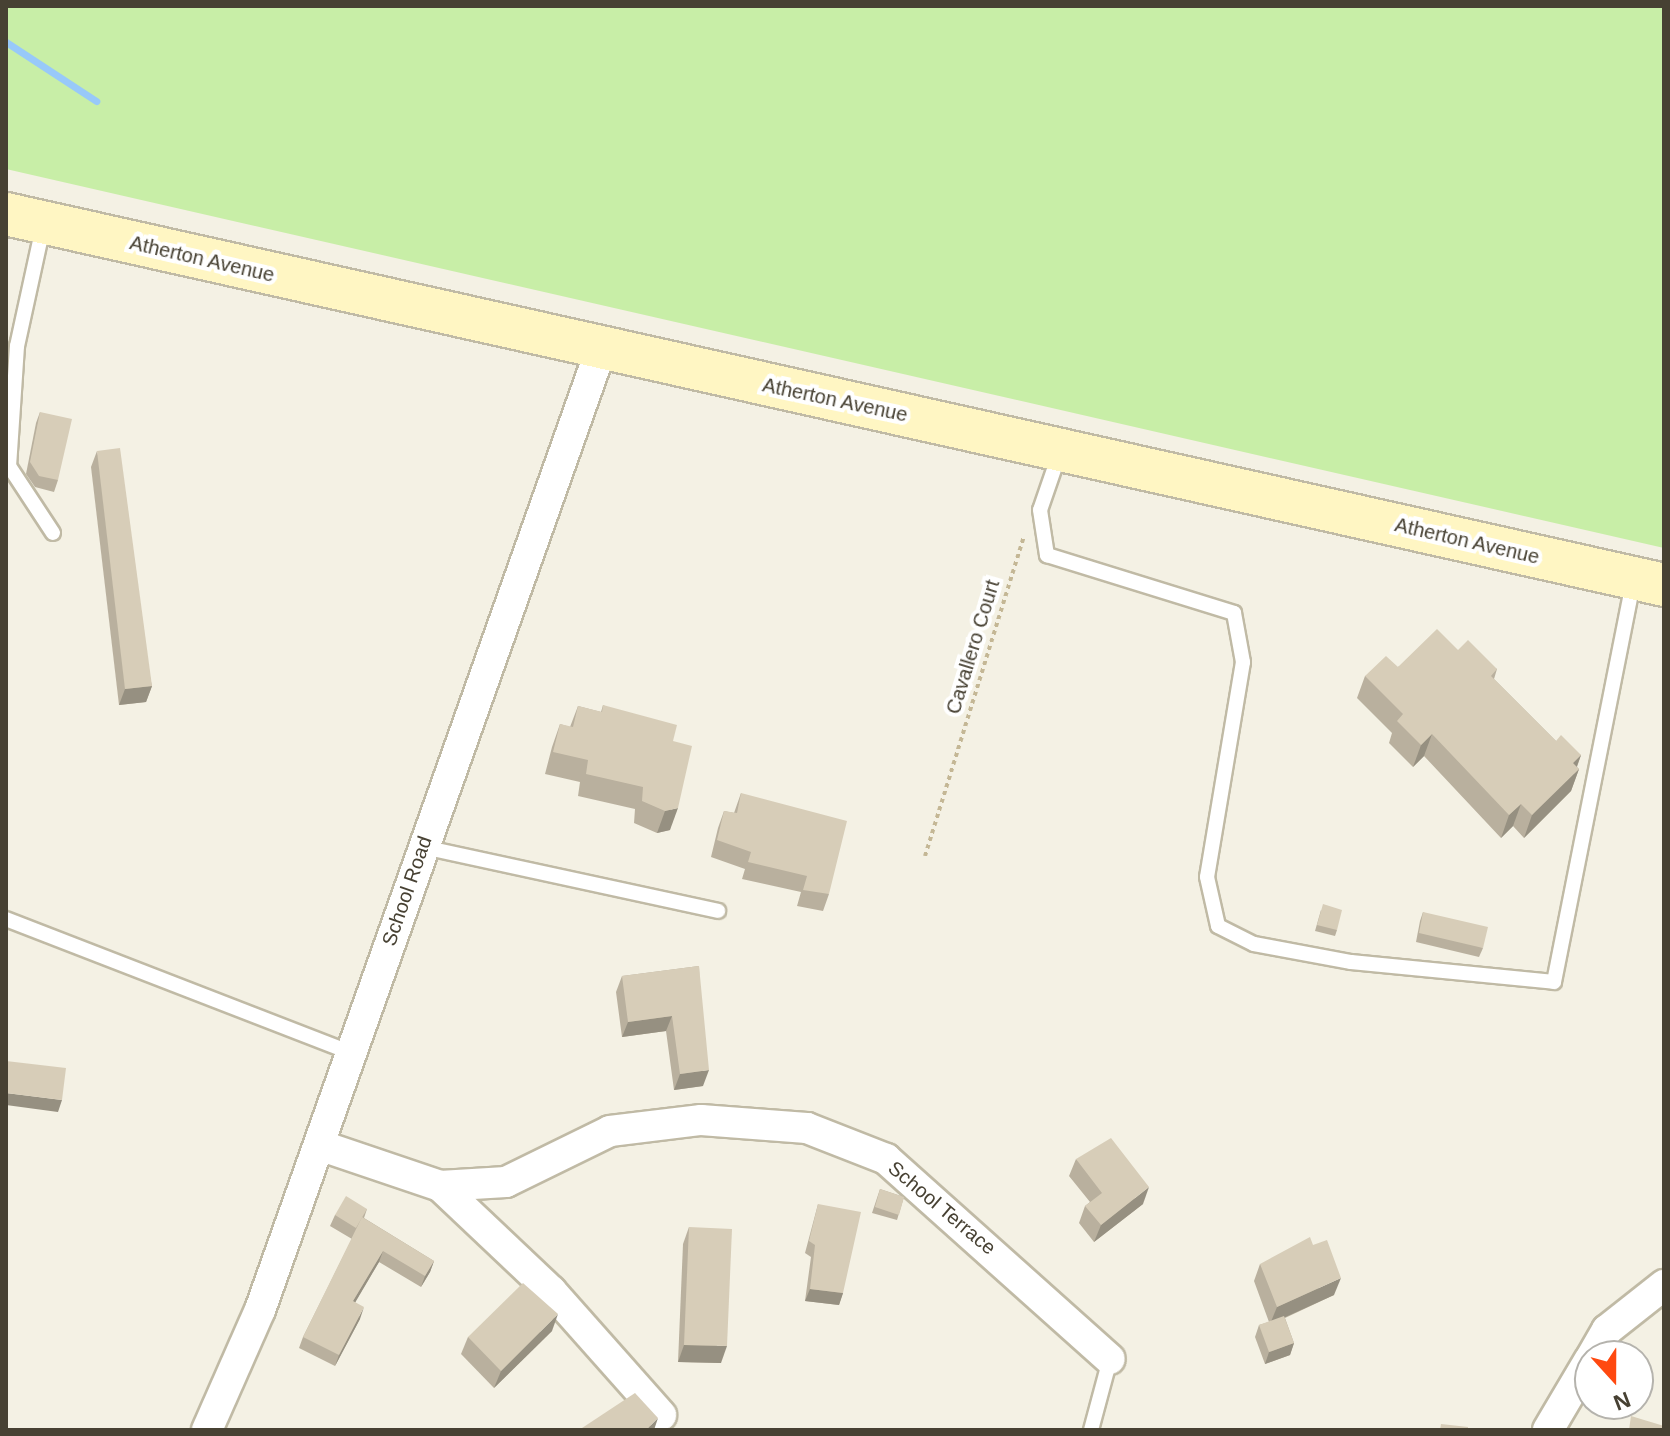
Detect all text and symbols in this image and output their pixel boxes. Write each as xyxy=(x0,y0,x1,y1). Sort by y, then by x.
street label: Atherton Avenue xyxy=(127,231,277,287)
street label: Atherton Avenue xyxy=(760,373,910,427)
street label: Atherton Avenue xyxy=(1392,513,1542,569)
street label: Cavallero Court xyxy=(941,577,1005,717)
street label: School Road xyxy=(377,833,437,949)
street label: School Terrace xyxy=(883,1156,1001,1260)
north arrow xyxy=(1574,1340,1654,1420)
text: N xyxy=(1610,1386,1634,1416)

